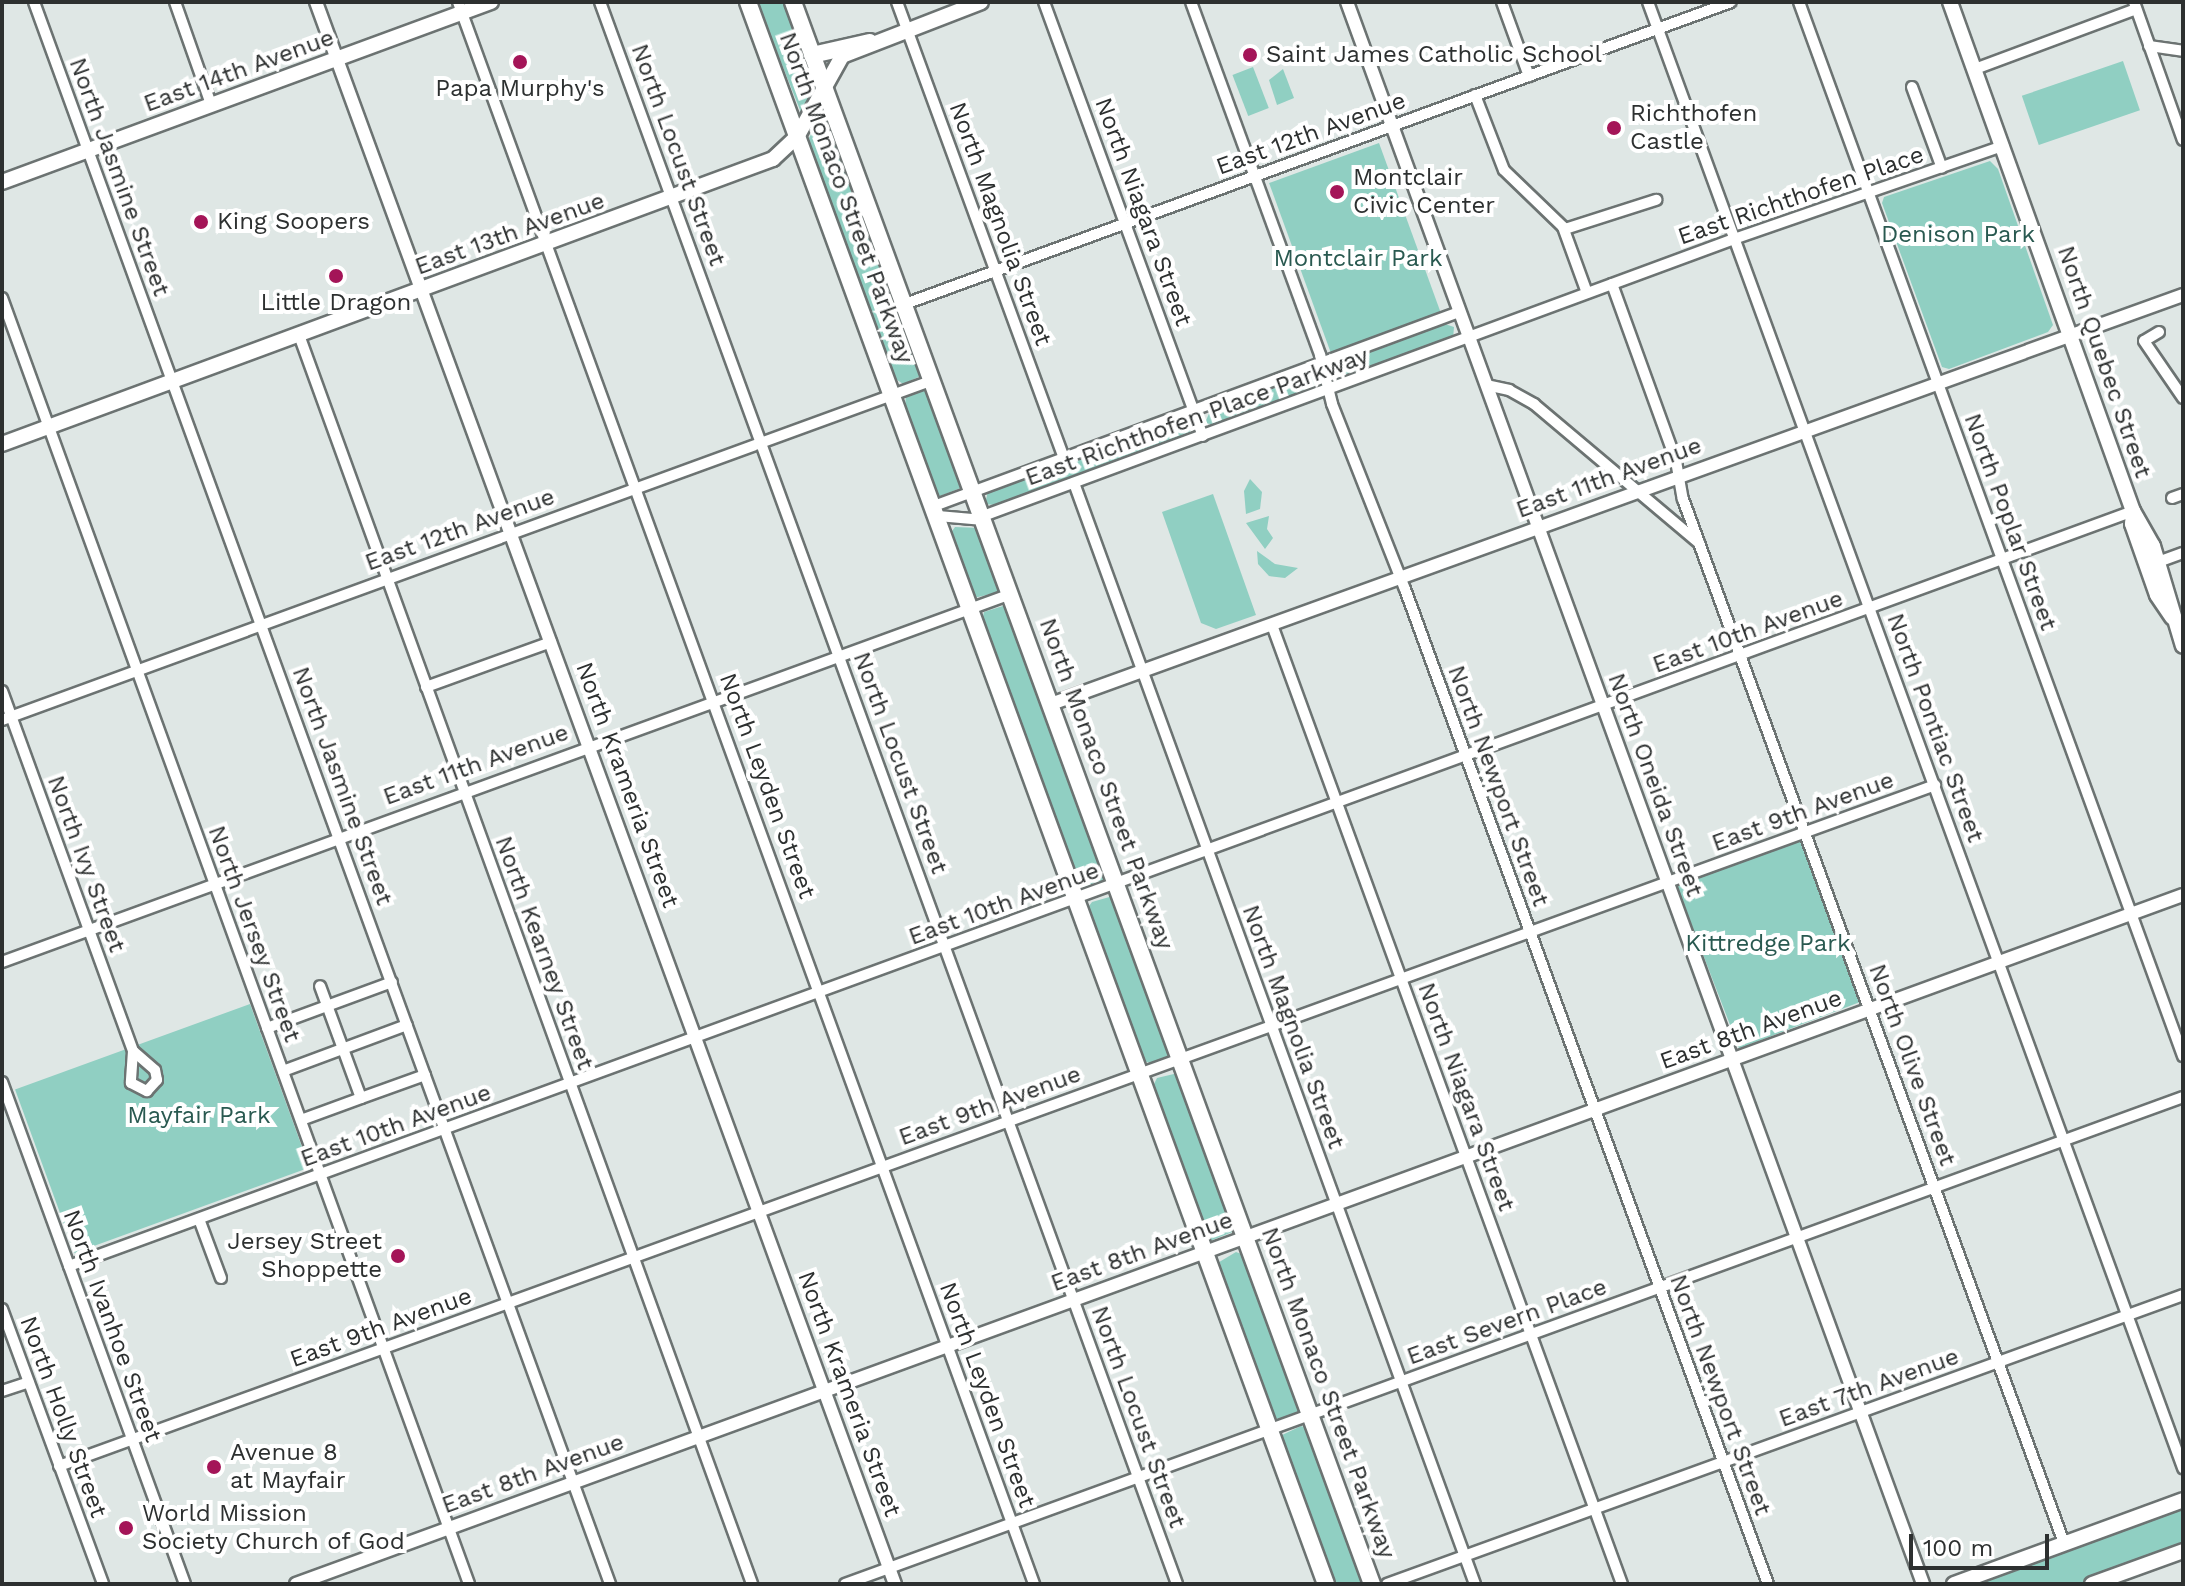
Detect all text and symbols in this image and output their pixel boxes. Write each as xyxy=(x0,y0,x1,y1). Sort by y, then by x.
street label: East 14th Avenue xyxy=(139,23,339,119)
street label: North Monaco Street Parkway xyxy=(773,28,919,368)
street label: North Locust Street xyxy=(624,40,732,270)
place label: Saint James Catholic School xyxy=(1266,41,1602,69)
marker: Saint James Catholic School xyxy=(1241,46,1259,64)
marker: Papa Murphy's xyxy=(511,53,529,71)
street label: North Jasmine Street xyxy=(62,54,176,300)
place label: Papa Murphy's xyxy=(435,75,605,103)
street label: East 12th Avenue xyxy=(1212,86,1410,182)
street label: North Niagara Street xyxy=(1088,94,1198,330)
street label: North Magnolia Street xyxy=(942,98,1058,350)
place label: Richthofen Castle xyxy=(1630,100,1757,156)
marker: Richthofen Castle xyxy=(1605,119,1623,137)
street label: East Richthofen Place xyxy=(1674,140,1928,252)
place label: Montclair Civic Center xyxy=(1353,164,1495,220)
marker: Montclair Civic Center xyxy=(1328,183,1346,201)
street label: East 13th Avenue xyxy=(411,186,609,282)
place label: King Soopers xyxy=(217,208,370,236)
marker: King Soopers xyxy=(192,213,210,231)
park label: Denison Park xyxy=(1881,221,2035,249)
street label: North Quebec Street xyxy=(2051,242,2157,482)
park label: Montclair Park xyxy=(1273,245,1443,273)
marker: Little Dragon xyxy=(327,267,345,285)
place label: Little Dragon xyxy=(261,289,411,317)
street label: East Richthofen Place Parkway xyxy=(1022,341,1372,493)
street label: North Poplar Street xyxy=(1957,409,2063,635)
street label: East 11th Avenue xyxy=(1512,431,1706,525)
street label: East 12th Avenue xyxy=(361,482,559,578)
street label: East 10th Avenue xyxy=(1648,584,1848,680)
street label: North Pontiac Street xyxy=(1880,610,1990,846)
street label: North Monaco Street Parkway xyxy=(1033,614,1179,954)
street label: North Locust Street xyxy=(846,648,954,878)
street label: North Krameria Street xyxy=(569,658,685,912)
street label: North Newport Street xyxy=(1441,662,1555,910)
street label: North Jasmine Street xyxy=(285,663,399,909)
street label: North Leyden Street xyxy=(713,669,821,903)
street label: North Oneida Street xyxy=(1601,669,1709,901)
street label: East 11th Avenue xyxy=(379,718,573,812)
street label: East 9th Avenue xyxy=(1708,766,1898,858)
street label: North Ivy Street xyxy=(41,772,131,956)
street label: North Jersey Street xyxy=(201,821,307,1047)
street label: North Kearney Street xyxy=(488,832,600,1074)
street label: East 10th Avenue xyxy=(904,856,1104,952)
street label: North Magnolia Street xyxy=(1235,901,1351,1153)
park label: Kittredge Park xyxy=(1685,930,1851,958)
street label: North Olive Street xyxy=(1862,960,1962,1170)
street label: North Niagara Street xyxy=(1411,979,1521,1215)
street label: East 8th Avenue xyxy=(1656,984,1846,1076)
street label: East 9th Avenue xyxy=(895,1060,1085,1152)
street label: East 10th Avenue xyxy=(296,1078,496,1174)
park label: Mayfair Park xyxy=(127,1102,271,1130)
street label: North Ivanhoe Street xyxy=(57,1206,167,1446)
street label: East 8th Avenue xyxy=(1047,1206,1237,1298)
street label: North Monaco Street Parkway xyxy=(1255,1223,1401,1563)
place label: Jersey Street Shoppette xyxy=(227,1228,382,1284)
marker: Jersey Street Shoppette xyxy=(389,1247,407,1265)
street label: North Krameria Street xyxy=(791,1267,907,1521)
street label: North Newport Street xyxy=(1663,1271,1777,1519)
street label: East Severn Place xyxy=(1403,1272,1611,1372)
street label: North Leyden Street xyxy=(933,1278,1041,1512)
street label: East 9th Avenue xyxy=(286,1282,476,1374)
street label: North Locust Street xyxy=(1084,1302,1192,1532)
street label: North Holly Street xyxy=(13,1312,113,1522)
street label: East 7th Avenue xyxy=(1774,1342,1964,1434)
street label: East 8th Avenue xyxy=(438,1428,628,1520)
place label: Avenue 8 at Mayfair xyxy=(230,1439,345,1495)
marker: Avenue 8 at Mayfair xyxy=(205,1458,223,1476)
place label: World Mission Society Church of God xyxy=(142,1500,406,1556)
scale bar xyxy=(1913,1518,2053,1568)
marker: World Mission Society Church of God xyxy=(117,1519,135,1537)
text: 100 m xyxy=(1923,1534,1993,1562)

